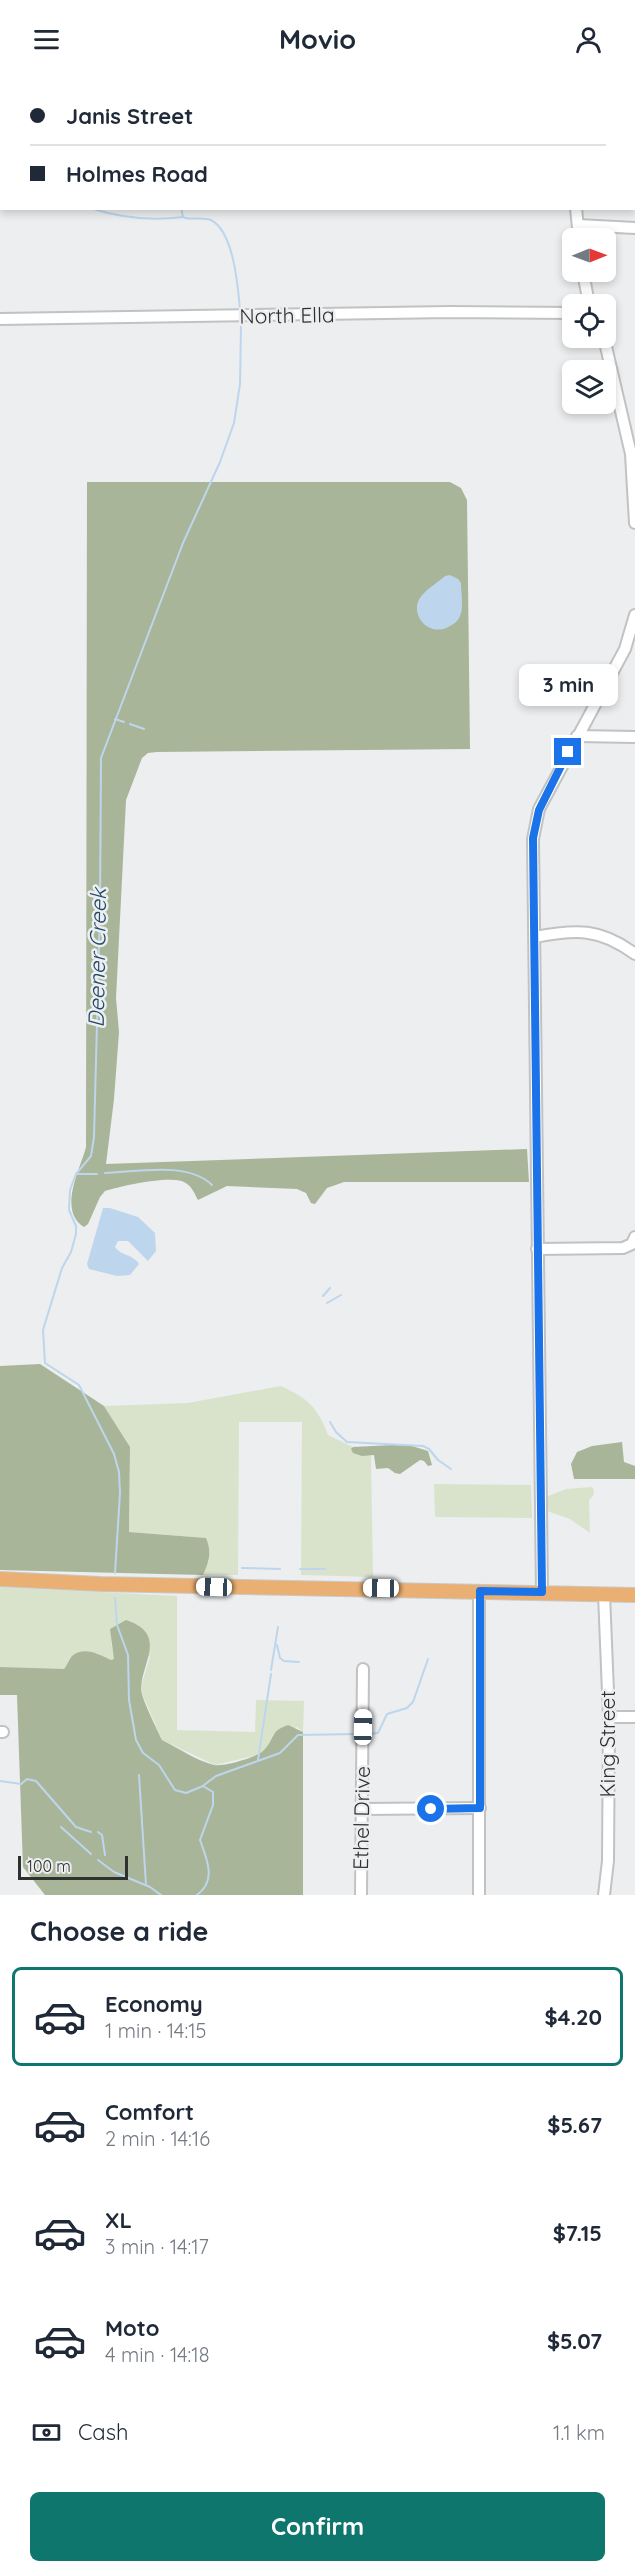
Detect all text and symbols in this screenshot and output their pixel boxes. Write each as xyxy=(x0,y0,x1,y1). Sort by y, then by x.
text: Movio xyxy=(279,22,356,56)
icon: menu xyxy=(30,23,63,56)
icon: person xyxy=(572,23,605,56)
text: Janis Street xyxy=(66,102,193,130)
text: Holmes Road xyxy=(66,160,208,188)
north arrow xyxy=(562,228,616,282)
map controls xyxy=(562,228,616,414)
button: locate xyxy=(562,294,616,348)
street label: North Ella xyxy=(239,301,335,329)
button: layers xyxy=(562,360,616,414)
callout: 3 min xyxy=(518,665,618,707)
text: 3 min xyxy=(543,672,594,697)
route end xyxy=(554,738,581,765)
water label: Deener Creek xyxy=(82,886,112,1028)
car xyxy=(196,1577,232,1597)
car xyxy=(363,1579,399,1597)
street label: King Street xyxy=(594,1690,620,1798)
car xyxy=(354,1709,372,1745)
street label: Ethel Drive xyxy=(347,1766,375,1870)
route start xyxy=(417,1795,444,1822)
scale bar xyxy=(18,1853,128,1880)
text: 100 m xyxy=(27,1856,71,1876)
text: Choose a ride xyxy=(30,1914,208,1948)
icon: car xyxy=(33,1990,87,2044)
text: Economy xyxy=(105,1990,203,2018)
text: $4.20 xyxy=(544,2003,602,2031)
text: 1 min · 14:15 xyxy=(105,2018,206,2043)
icon: car xyxy=(33,2098,87,2152)
text: Comfort xyxy=(105,2098,194,2126)
text: $5.67 xyxy=(547,2111,602,2139)
text: 2 min · 14:16 xyxy=(105,2126,210,2151)
icon: car xyxy=(33,2206,87,2260)
text: XL xyxy=(105,2206,132,2234)
text: $7.15 xyxy=(553,2219,602,2247)
text: 3 min · 14:17 xyxy=(105,2234,209,2259)
icon: car xyxy=(33,2314,87,2368)
text: Moto xyxy=(105,2314,159,2342)
text: $5.07 xyxy=(547,2327,602,2355)
text: 4 min · 14:18 xyxy=(105,2342,209,2367)
icon: cash xyxy=(30,2416,63,2449)
text: Cash xyxy=(78,2418,129,2446)
text: 1.1 km xyxy=(553,2420,605,2445)
button: Confirm xyxy=(30,2492,605,2561)

